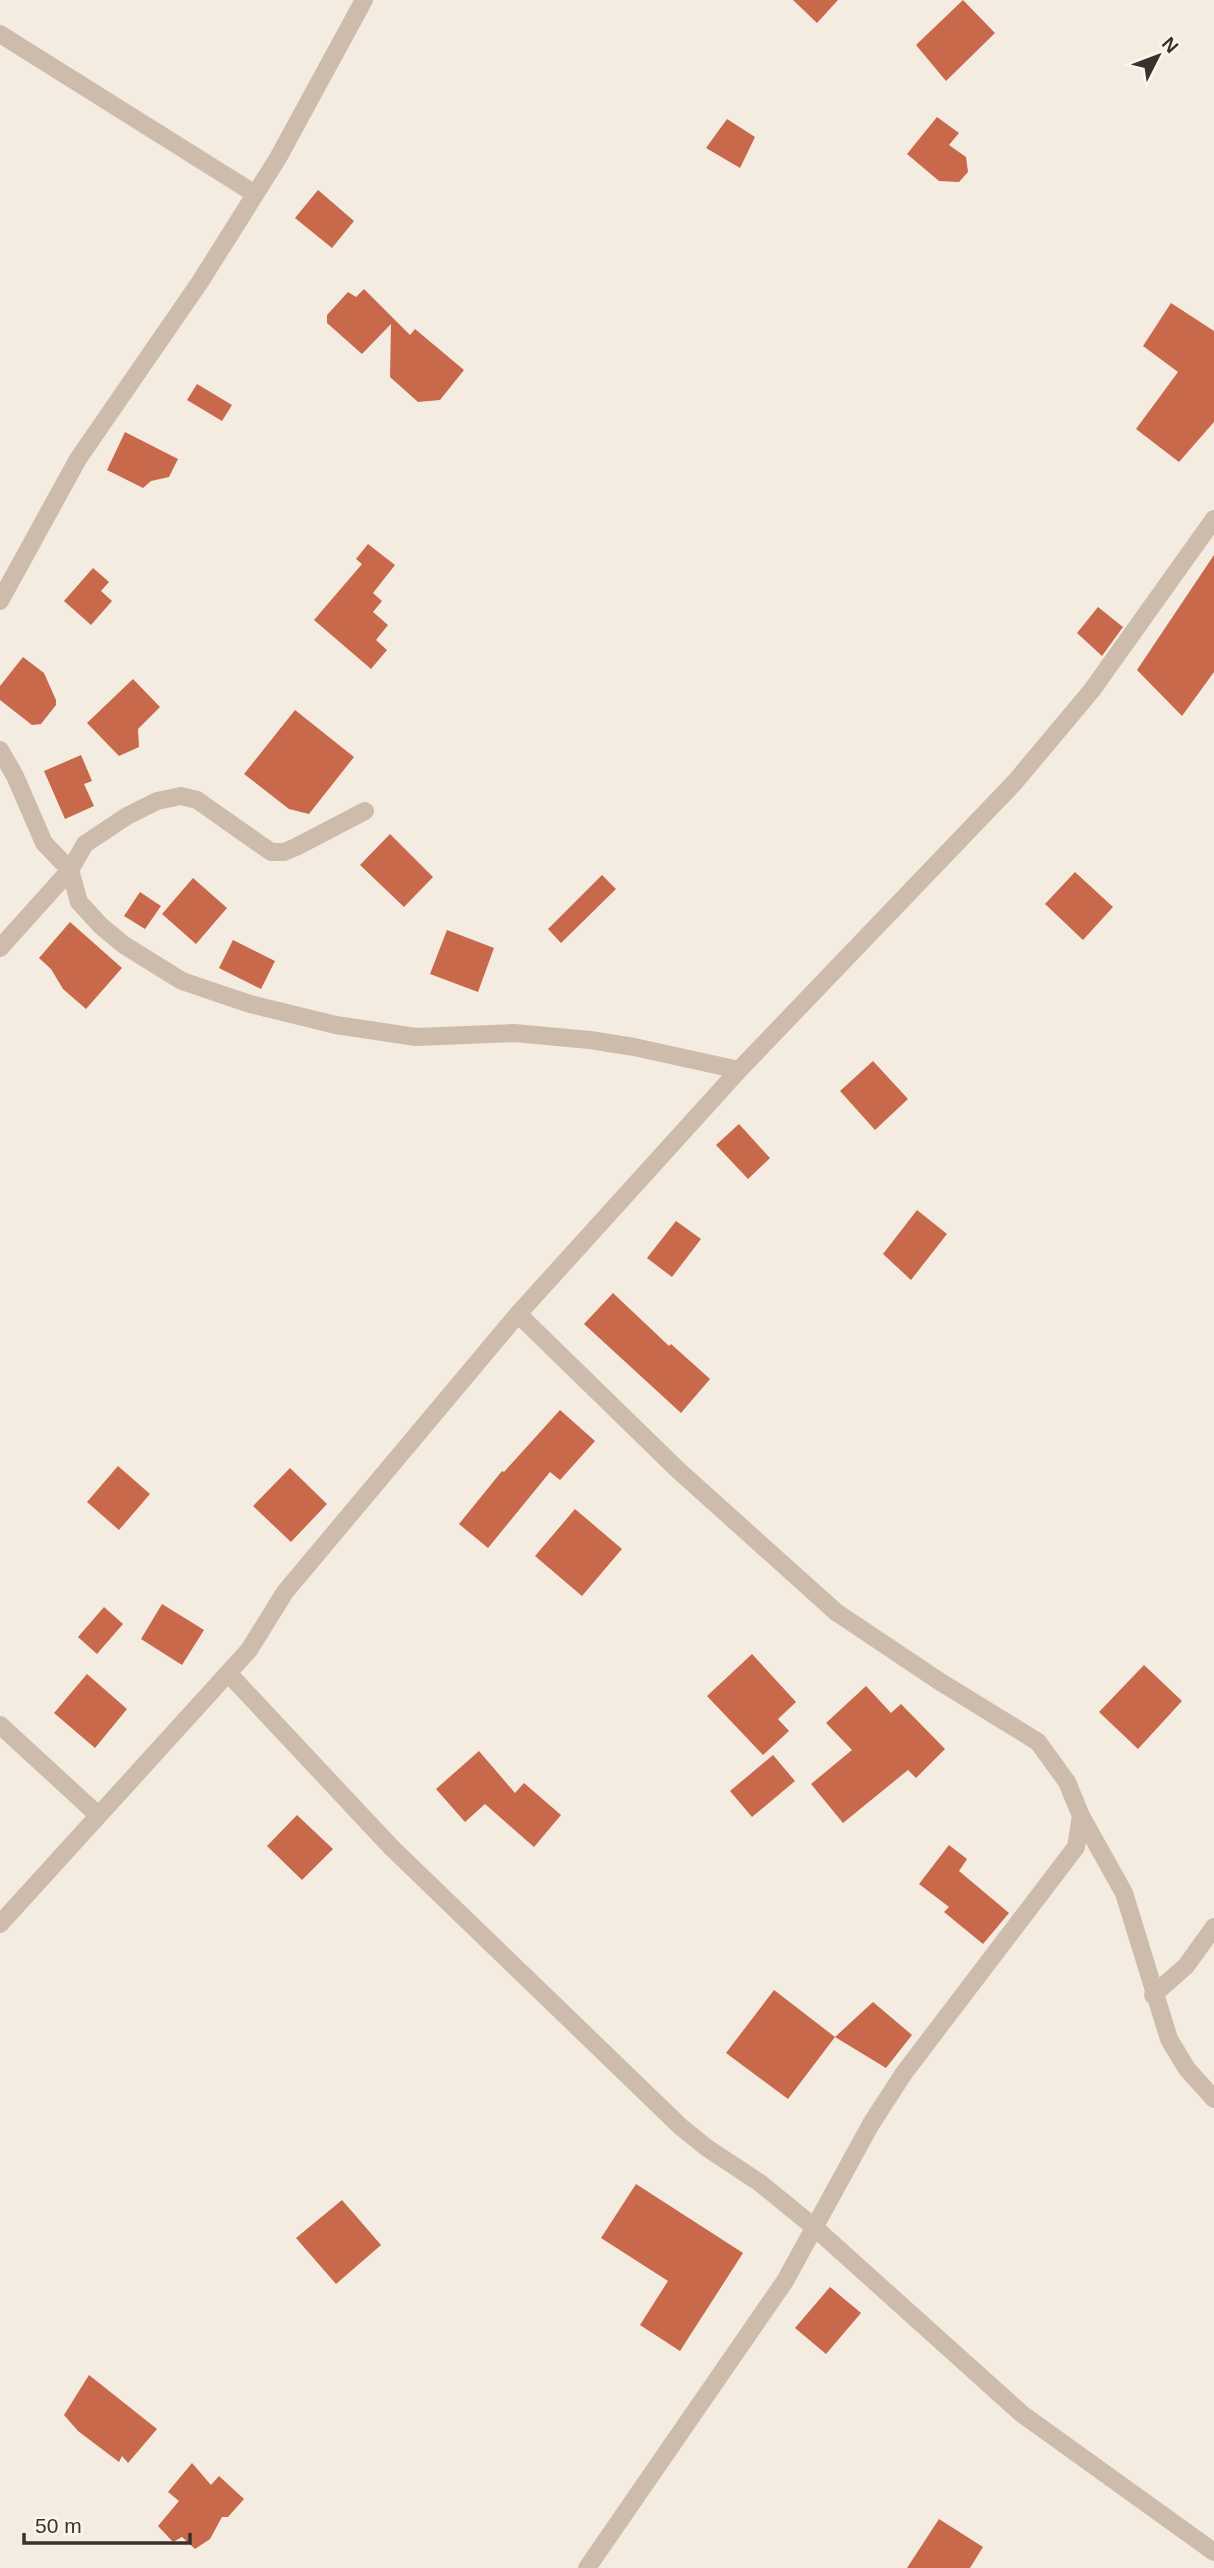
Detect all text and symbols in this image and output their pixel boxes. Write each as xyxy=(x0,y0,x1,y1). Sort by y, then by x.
north arrow xyxy=(1123,21,1193,91)
text: N xyxy=(1158,33,1183,57)
scale bar xyxy=(24,2502,191,2546)
text: 50 m xyxy=(35,2514,82,2537)

